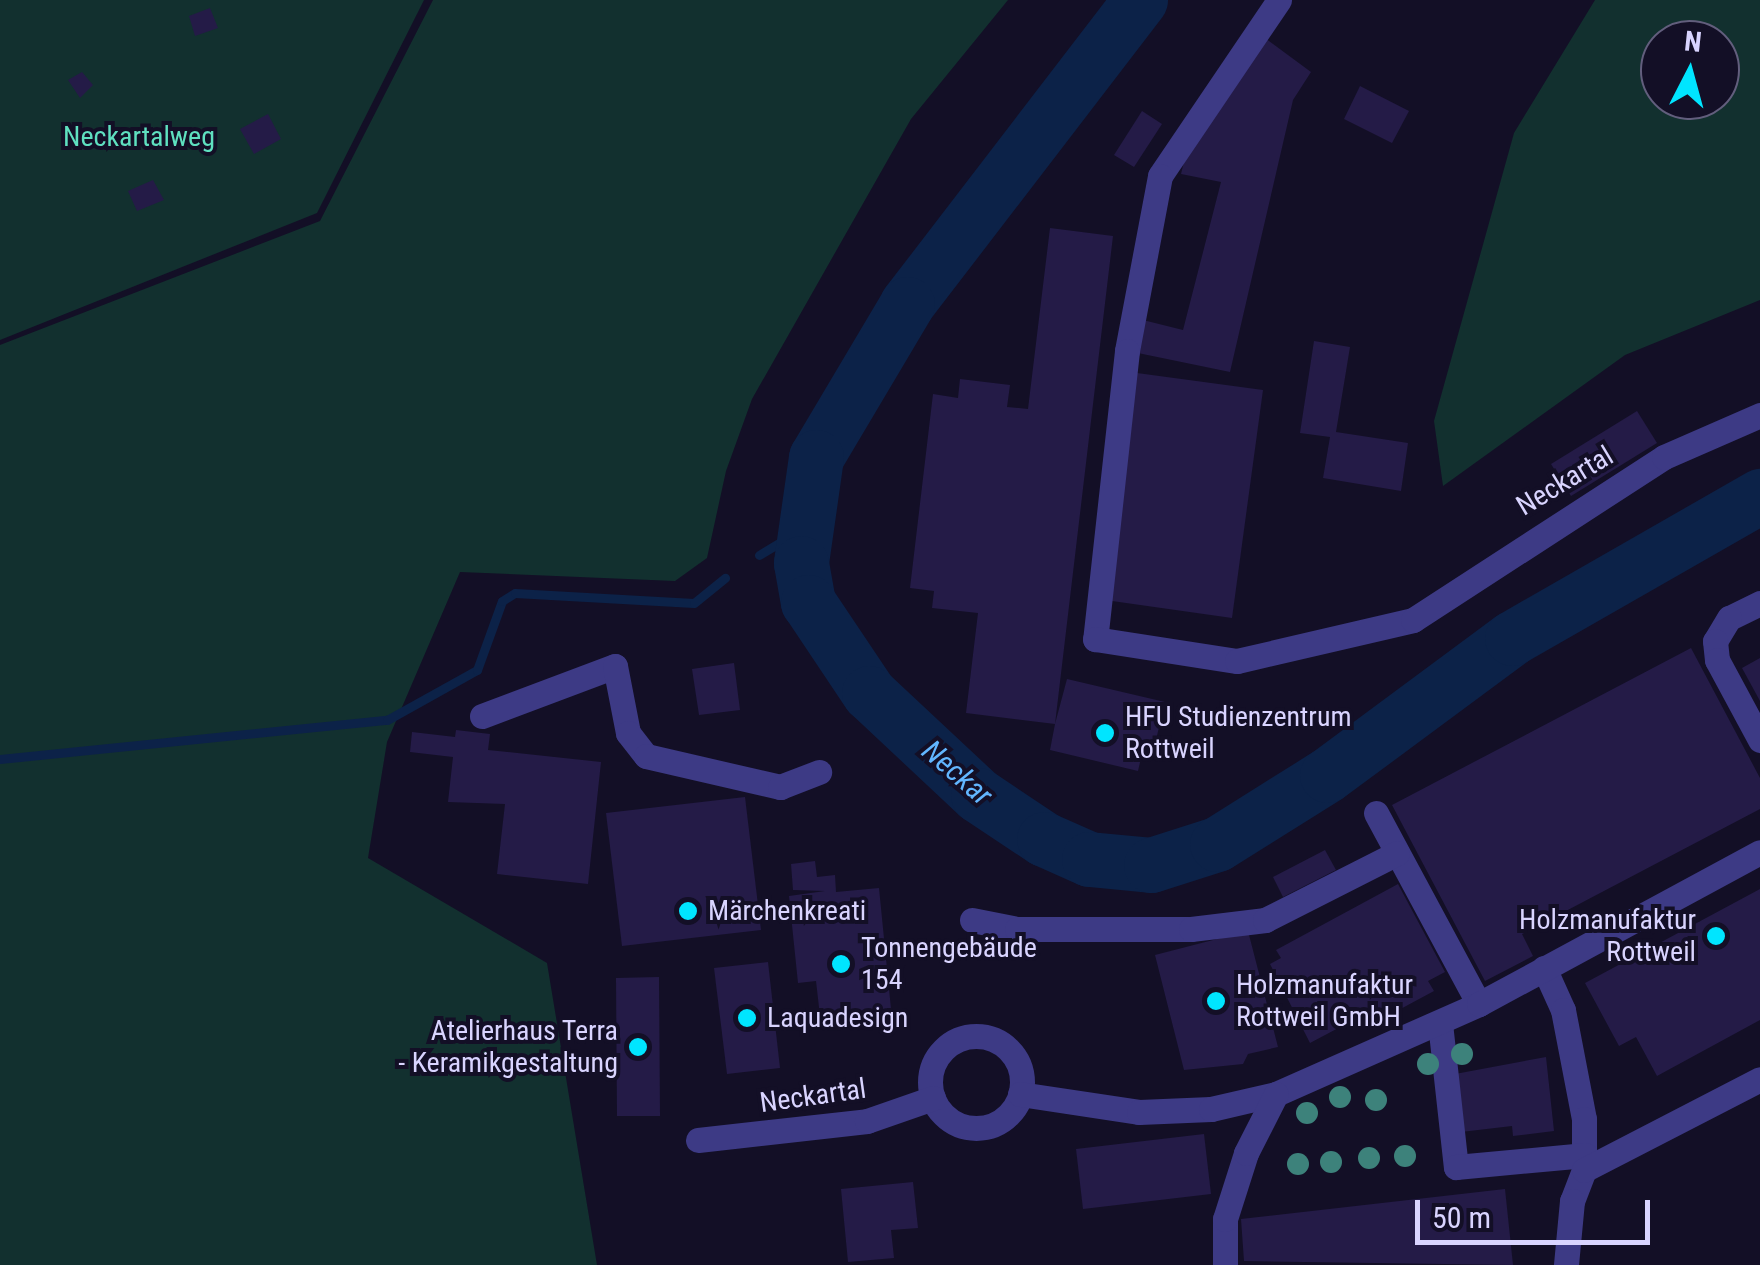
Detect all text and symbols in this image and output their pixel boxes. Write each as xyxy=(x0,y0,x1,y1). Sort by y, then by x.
north arrow xyxy=(1640,20,1740,120)
text: N xyxy=(1683,24,1703,59)
park label: Neckartalweg xyxy=(63,120,215,154)
street label: Neckartal xyxy=(1511,439,1619,523)
place label: HFU Studienzentrum Rottweil xyxy=(1125,700,1352,766)
marker: HFU Studienzentrum Rottweil xyxy=(1094,722,1116,744)
water label: Neckar xyxy=(915,733,999,813)
place label: Märchenkreati xyxy=(708,894,866,928)
marker: Märchenkreati xyxy=(677,900,699,922)
place label: Holzmanufaktur Rottweil xyxy=(1519,903,1696,969)
marker: Holzmanufaktur Rottweil xyxy=(1705,925,1727,947)
place label: Tonnengebäude 154 xyxy=(861,931,1037,997)
marker: Tonnengebäude 154 xyxy=(830,953,852,975)
place label: Holzmanufaktur Rottweil GmbH xyxy=(1236,968,1413,1034)
marker: Holzmanufaktur Rottweil GmbH xyxy=(1205,990,1227,1012)
place label: Laquadesign xyxy=(767,1001,908,1035)
marker: Laquadesign xyxy=(736,1007,758,1029)
place label: Atelierhaus Terra - Keramikgestaltung xyxy=(398,1014,618,1080)
marker: Atelierhaus Terra - Keramikgestaltung xyxy=(627,1036,649,1058)
street label: Neckartal xyxy=(758,1072,868,1120)
scale bar xyxy=(1420,1180,1655,1242)
text: 50 m xyxy=(1432,1200,1491,1235)

